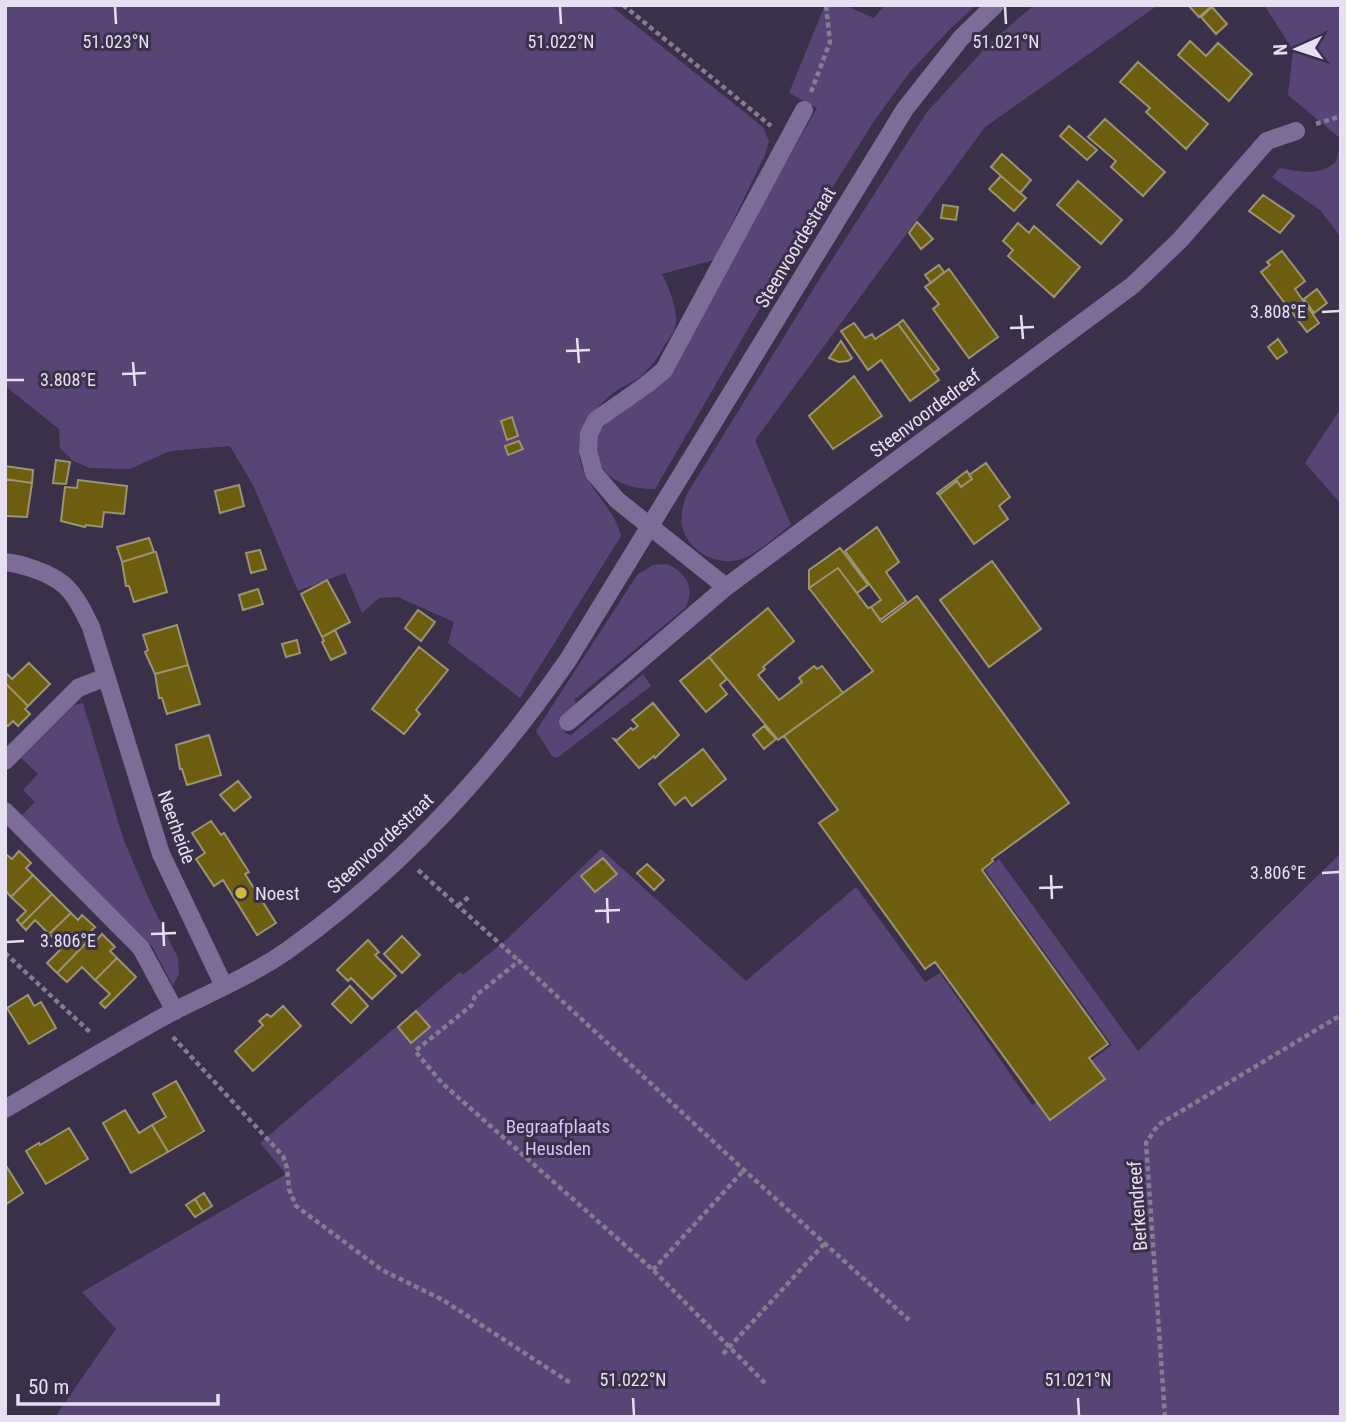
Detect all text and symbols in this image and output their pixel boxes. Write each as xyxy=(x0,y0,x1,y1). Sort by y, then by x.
north arrow xyxy=(1262,14,1332,84)
text: 51.023°N xyxy=(82,31,150,52)
text: 51.022°N xyxy=(527,31,595,52)
text: 51.021°N xyxy=(972,31,1040,52)
text: N xyxy=(1269,43,1292,56)
street label: Steenvoordestraat xyxy=(750,183,841,312)
text: 3.808°E xyxy=(1250,301,1306,322)
street label: Steenvoordedreef xyxy=(866,364,985,462)
text: 3.808°E xyxy=(40,369,96,390)
street label: Neerheide xyxy=(153,787,200,867)
street label: Steenvoordestraat xyxy=(322,788,438,899)
text: 3.806°E xyxy=(1250,862,1306,883)
place label: Noest xyxy=(255,882,300,905)
marker: Noest xyxy=(233,885,249,901)
text: 3.806°E xyxy=(40,930,96,951)
park label: Begraafplaats Heusden xyxy=(506,1115,610,1160)
street label: Berkendreef xyxy=(1123,1160,1152,1252)
scale bar xyxy=(18,1362,217,1406)
text: 51.022°N xyxy=(599,1369,667,1390)
text: 51.021°N xyxy=(1044,1369,1112,1390)
text: 50 m xyxy=(28,1375,69,1399)

